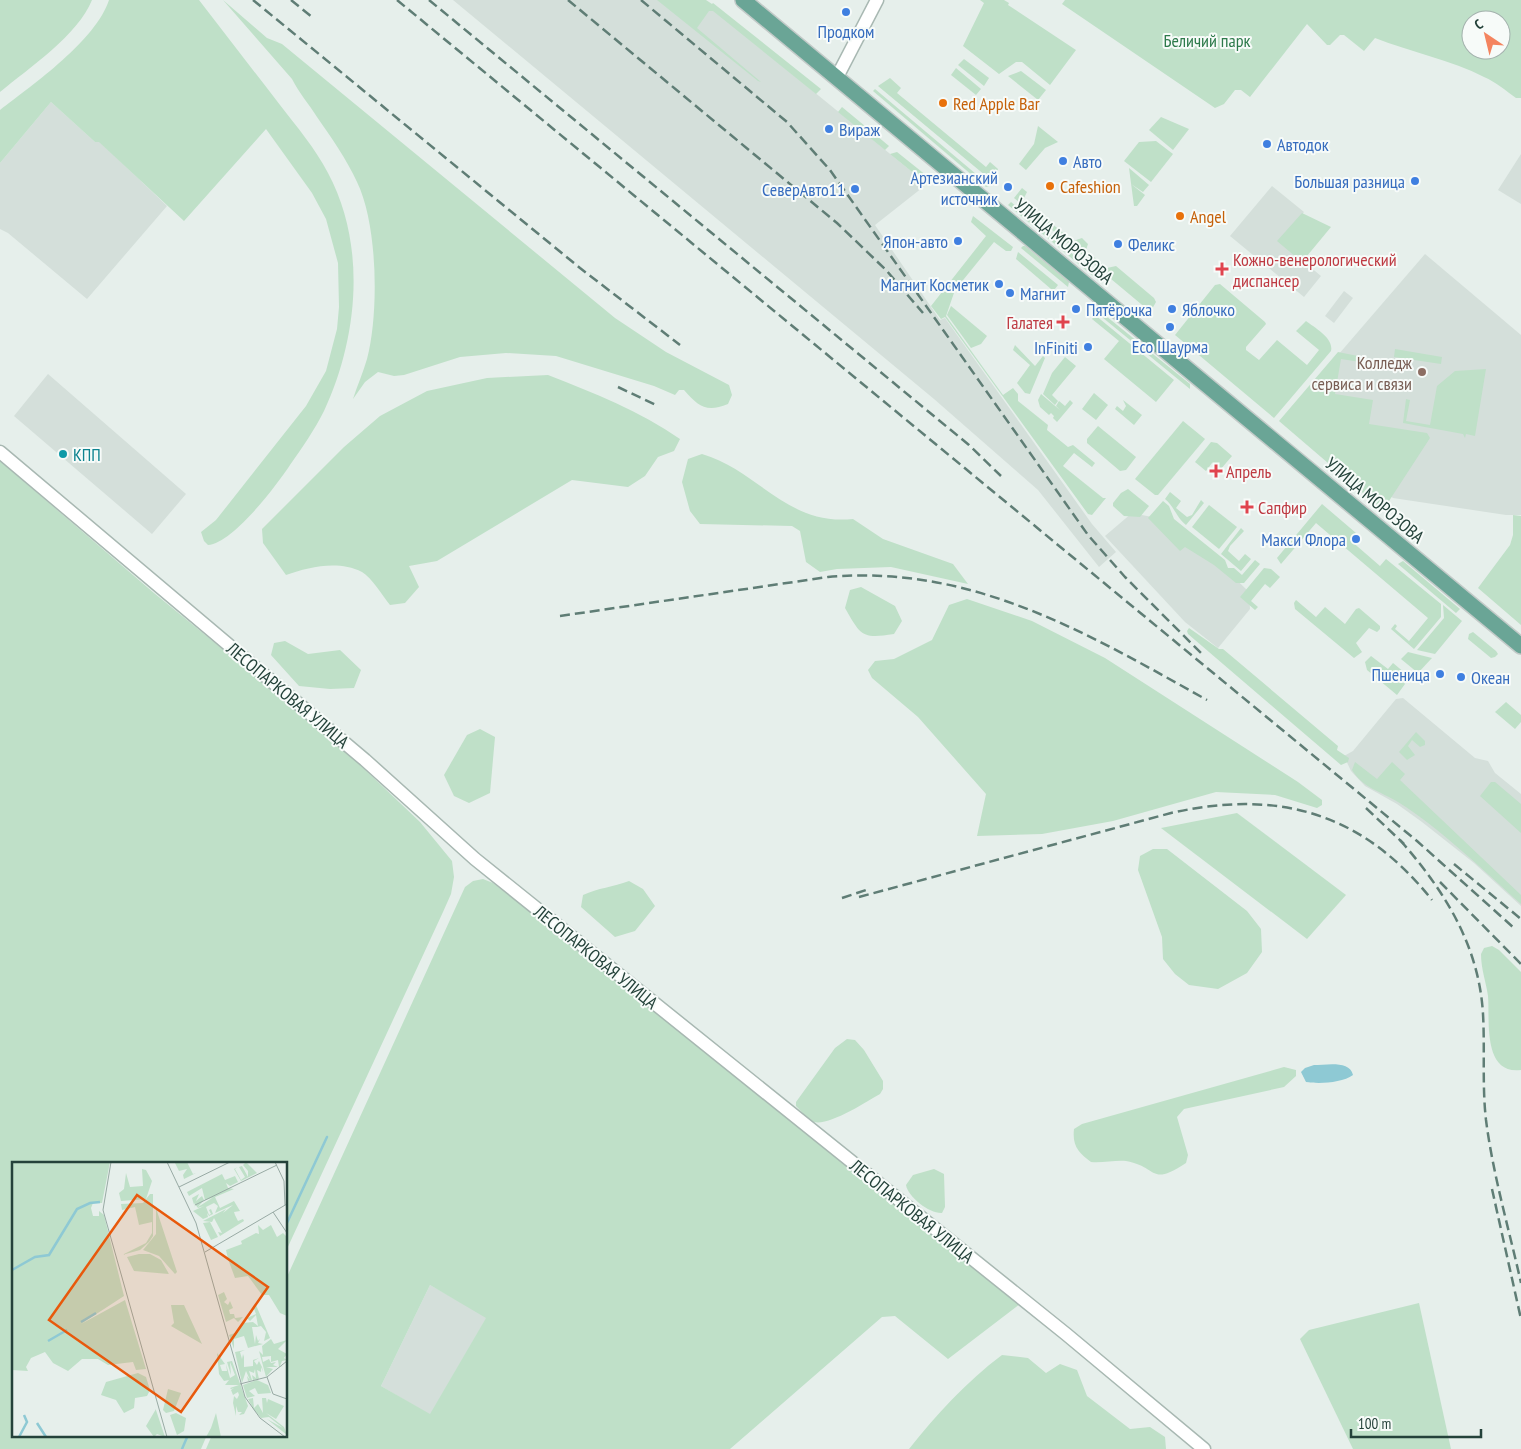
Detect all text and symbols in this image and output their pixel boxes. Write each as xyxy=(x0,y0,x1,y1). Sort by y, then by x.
marker: Продком xyxy=(840,6,852,18)
north arrow xyxy=(1461,10,1511,60)
text: С xyxy=(1471,15,1487,34)
place label: Продком xyxy=(818,20,874,43)
park label: Беличий парк xyxy=(1164,29,1250,52)
place label: Red Apple Bar xyxy=(953,92,1040,115)
marker: Red Apple Bar xyxy=(937,97,949,109)
place label: Вираж xyxy=(839,118,880,141)
marker: Вираж xyxy=(823,123,835,135)
place label: Автодок xyxy=(1277,133,1329,156)
marker: Автодок xyxy=(1261,138,1273,150)
place label: Авто xyxy=(1073,150,1102,173)
marker: Авто xyxy=(1057,155,1069,167)
place label: Артезианский источник xyxy=(910,166,998,210)
place label: Большая разница xyxy=(1294,170,1405,193)
place label: Cafeshion xyxy=(1060,175,1121,198)
marker: Большая разница xyxy=(1409,175,1421,187)
place label: СеверАвто11 xyxy=(762,178,845,201)
marker: Cafeshion xyxy=(1044,180,1056,192)
marker: Артезианский источник xyxy=(1002,181,1014,193)
marker: СеверАвто11 xyxy=(849,183,861,195)
street label: УЛИЦА МОРОЗОВА xyxy=(1010,193,1119,289)
place label: Angel xyxy=(1190,205,1227,228)
marker: Angel xyxy=(1174,210,1186,222)
place label: Япон-авто xyxy=(883,230,948,253)
place label: Феликс xyxy=(1128,233,1176,256)
marker: Япон-авто xyxy=(952,235,964,247)
marker: Феликс xyxy=(1112,238,1124,250)
place label: Кожно-венерологический диспансер xyxy=(1233,248,1397,292)
marker: Кожно-венерологический диспансер xyxy=(1215,262,1229,276)
place label: Магнит Косметик xyxy=(881,273,989,296)
marker: Магнит Косметик xyxy=(993,278,1005,290)
place label: Магнит xyxy=(1020,282,1066,305)
marker: Магнит xyxy=(1004,287,1016,299)
place label: Пятёрочка xyxy=(1086,298,1152,321)
place label: Яблочко xyxy=(1182,298,1235,321)
marker: Пятёрочка xyxy=(1070,303,1082,315)
marker: Яблочко xyxy=(1166,303,1178,315)
place label: Галатея xyxy=(1007,311,1053,334)
marker: Галатея xyxy=(1057,316,1069,328)
marker: Eco Шаурма xyxy=(1164,321,1176,333)
place label: Eco Шаурма xyxy=(1132,335,1208,358)
place label: InFiniti xyxy=(1034,336,1078,359)
marker: InFiniti xyxy=(1082,341,1094,353)
place label: Колледж сервиса и связи xyxy=(1311,351,1412,395)
marker: Колледж сервиса и связи xyxy=(1416,366,1428,378)
place label: КПП xyxy=(73,443,101,466)
marker: КПП xyxy=(57,448,69,460)
street label: УЛИЦА МОРОЗОВА xyxy=(1321,452,1430,548)
place label: Апрель xyxy=(1226,460,1272,483)
marker: Апрель xyxy=(1210,465,1222,477)
place label: Сапфир xyxy=(1258,496,1307,519)
marker: Сапфир xyxy=(1240,500,1254,514)
place label: Макси Флора xyxy=(1261,528,1346,551)
marker: Макси Флора xyxy=(1350,533,1362,545)
street label: ЛЕСОПАРКОВАЯ УЛИЦА xyxy=(221,636,354,753)
place label: Пшеница xyxy=(1372,663,1430,686)
place label: Океан xyxy=(1471,666,1510,689)
marker: Пшеница xyxy=(1434,668,1446,680)
marker: Океан xyxy=(1455,671,1467,683)
street label: ЛЕСОПАРКОВАЯ УЛИЦА xyxy=(529,899,663,1014)
street label: ЛЕСОПАРКОВАЯ УЛИЦА xyxy=(845,1153,979,1268)
inset map xyxy=(12,1162,288,1436)
scale bar xyxy=(1351,1406,1481,1438)
text: 100 m xyxy=(1358,1414,1391,1433)

